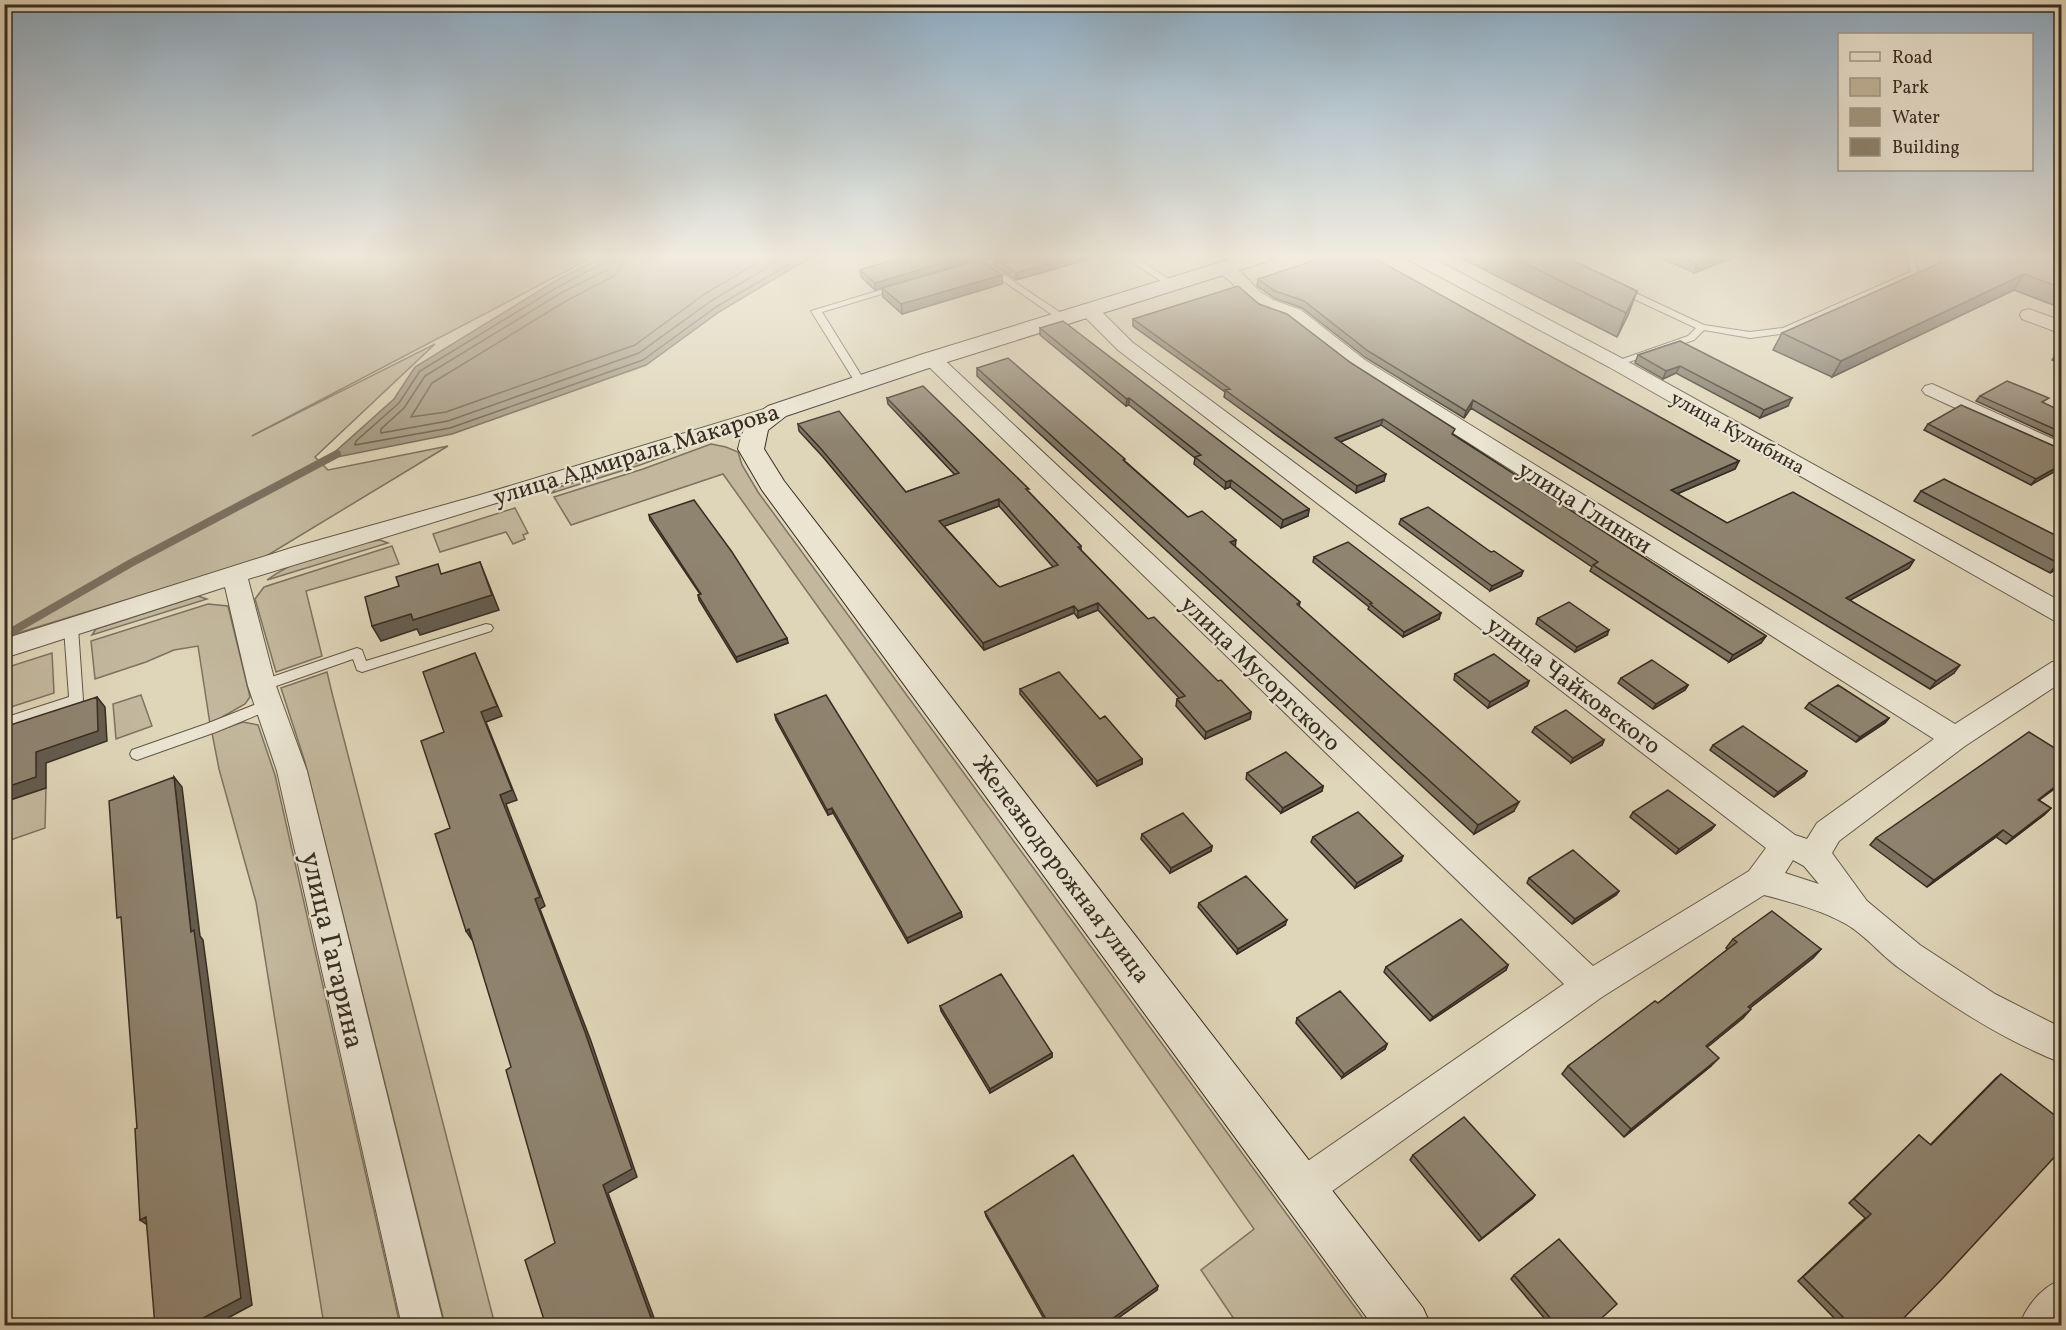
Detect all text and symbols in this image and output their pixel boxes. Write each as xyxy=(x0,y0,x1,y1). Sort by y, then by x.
legend xyxy=(1838,33,2033,171)
text: Road xyxy=(1892,46,1933,71)
text: Park xyxy=(1892,76,1929,101)
text: Water xyxy=(1892,106,1940,131)
text: Building xyxy=(1892,136,1960,161)
street label: улица Кулибина xyxy=(1665,385,1809,482)
street label: улица Адмирала Макарова xyxy=(489,396,784,516)
street label: улица Глинки xyxy=(1510,454,1658,564)
street label: улица Мусоргского xyxy=(1172,589,1348,760)
street label: улица Чайковского xyxy=(1478,609,1667,764)
street label: Железнодорожная улица xyxy=(963,749,1157,991)
street label: улица Гагарина xyxy=(290,848,373,1053)

